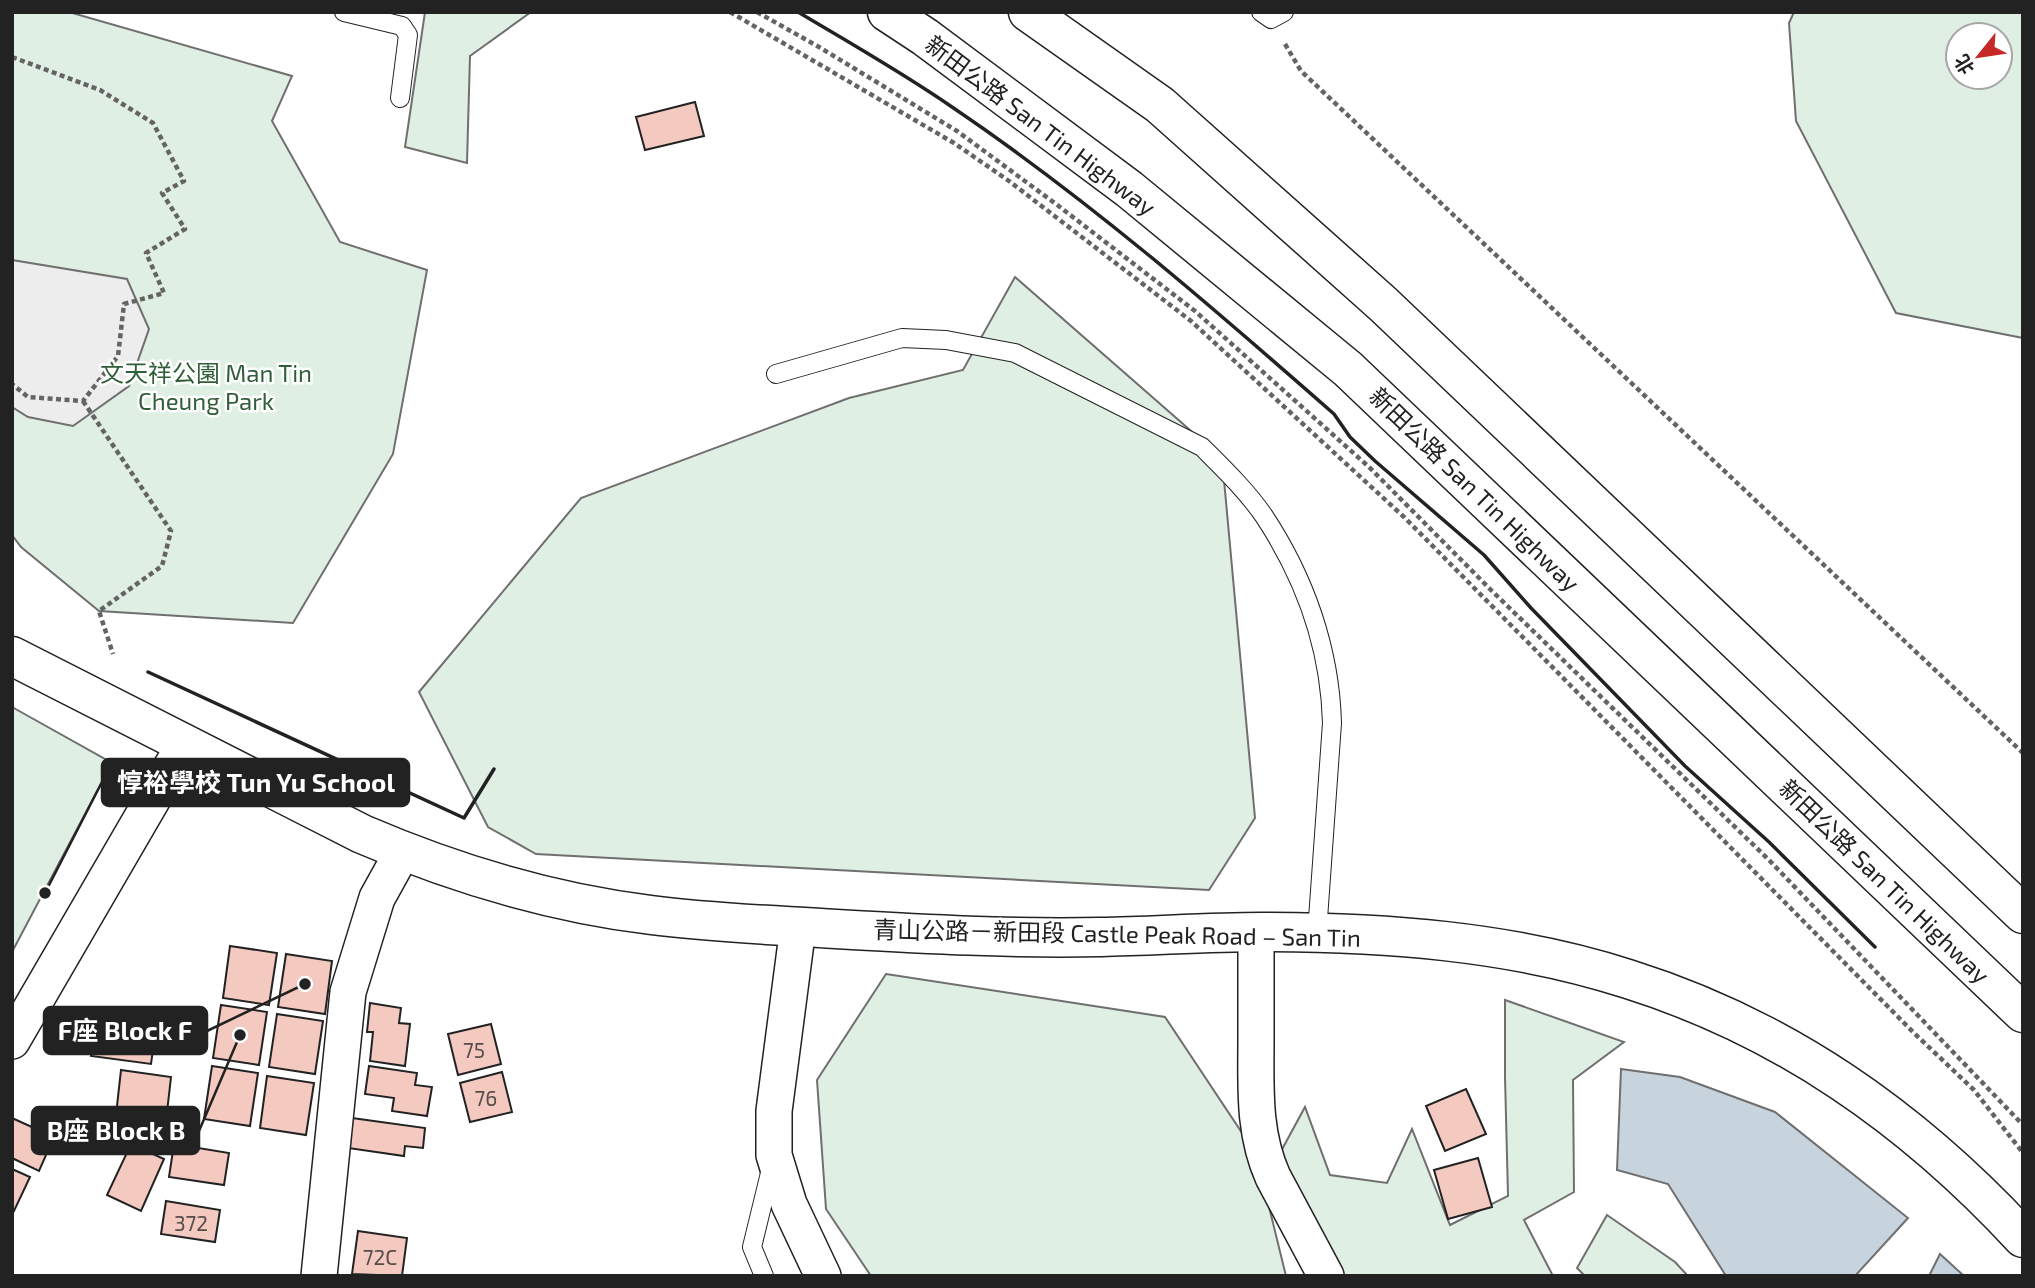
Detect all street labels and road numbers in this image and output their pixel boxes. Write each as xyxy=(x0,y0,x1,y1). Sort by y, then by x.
street label: 新田公路 San Tin Highway xyxy=(920,29,1162,221)
street label: 新田公路 San Tin Highway xyxy=(1364,381,1586,597)
street label: 新田公路 San Tin Highway xyxy=(1774,773,1996,989)
street label: 青山公路－新田段 Castle Peak Road – San Tin xyxy=(873,914,1361,952)

